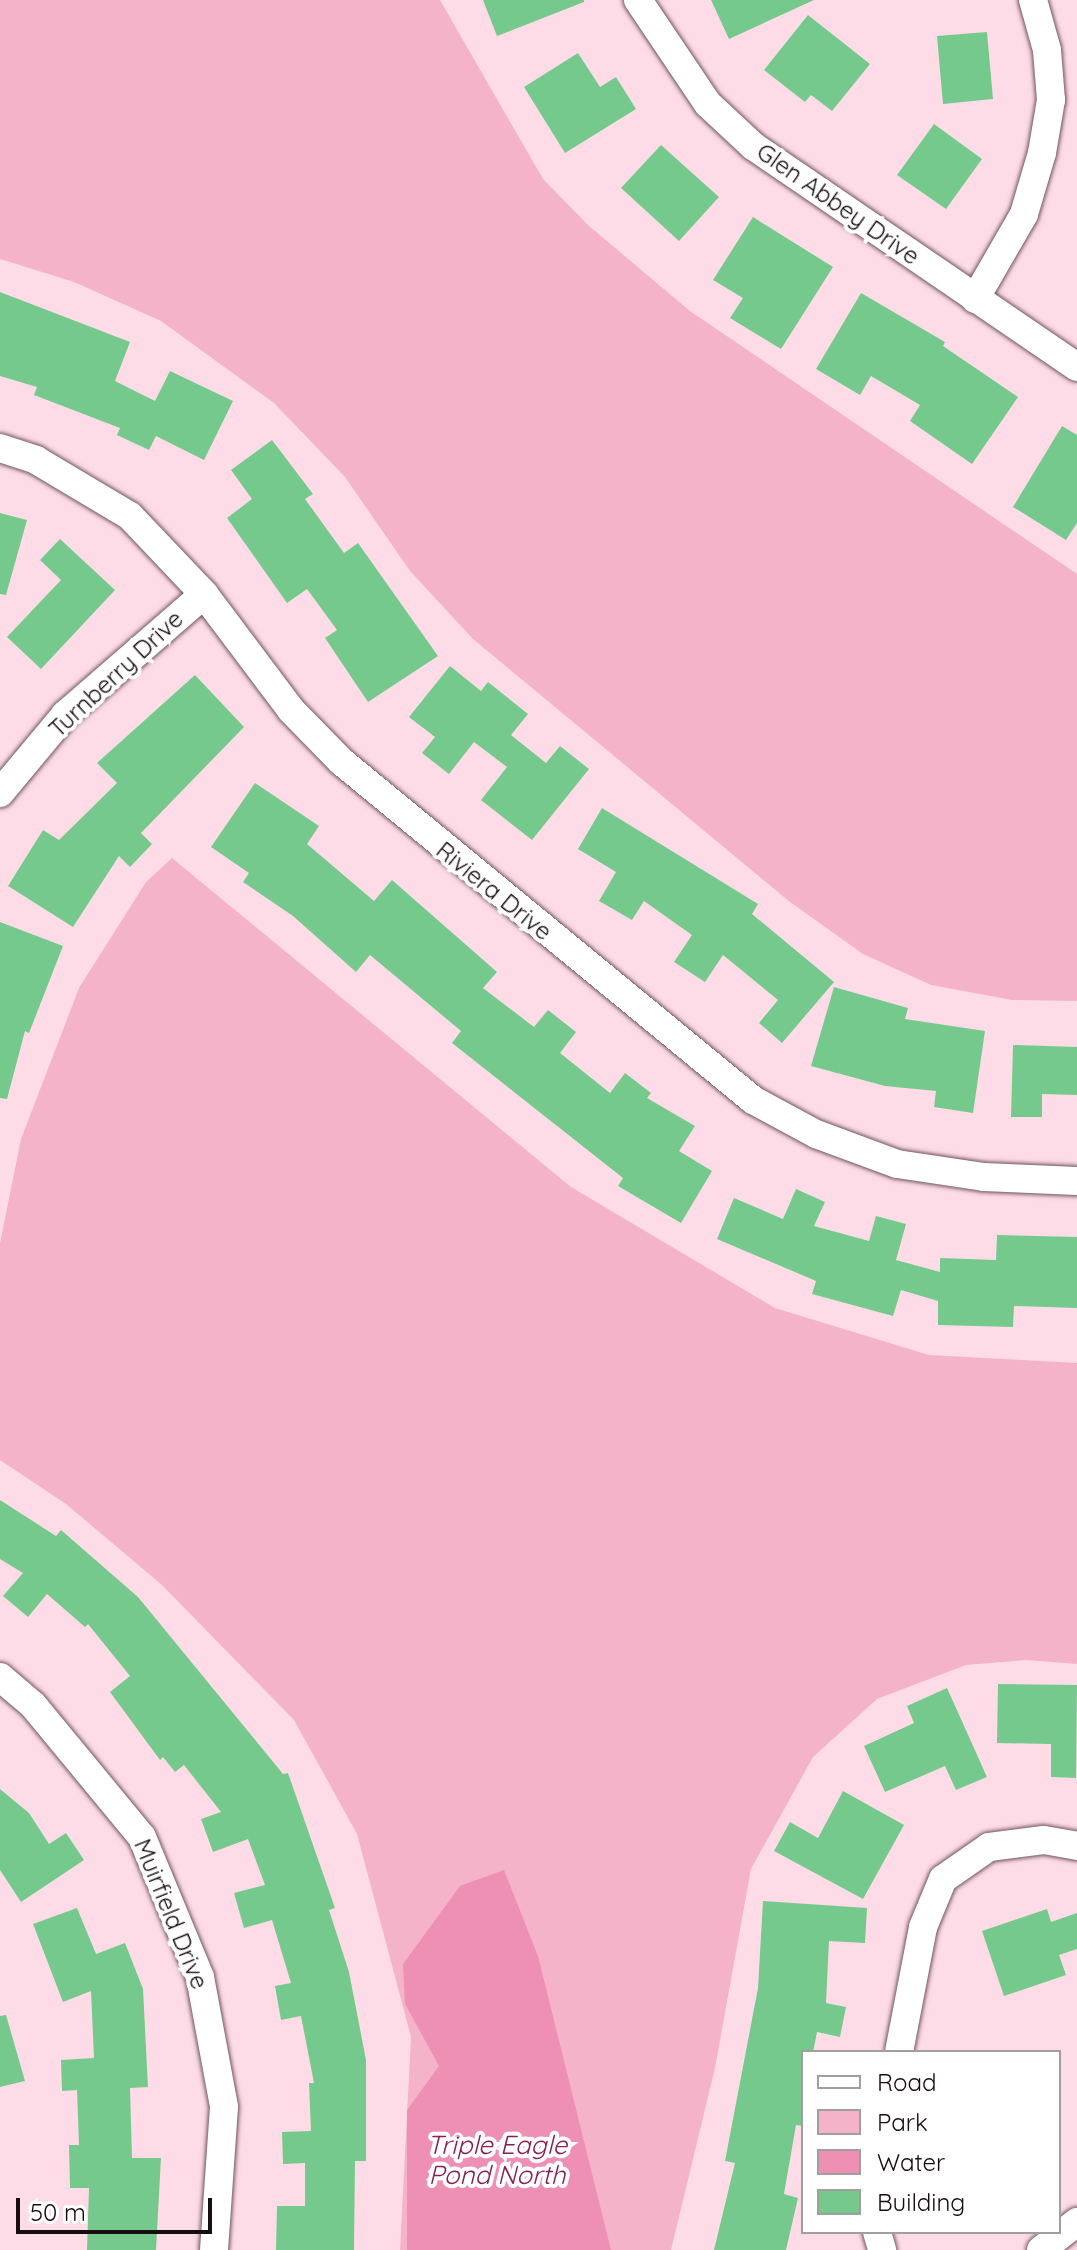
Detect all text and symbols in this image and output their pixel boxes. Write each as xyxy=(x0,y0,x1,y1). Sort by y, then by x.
street label: Glen Abbey Drive xyxy=(751,137,925,271)
street label: Turnberry Drive xyxy=(43,605,189,743)
street label: Riviera Drive xyxy=(430,836,558,946)
street label: Muirfield Drive xyxy=(128,1835,214,1993)
legend xyxy=(801,2050,1061,2234)
text: Road xyxy=(877,2067,937,2097)
text: Park xyxy=(877,2107,928,2137)
water label: Triple Eagle Pond North xyxy=(427,2129,567,2190)
text: Water xyxy=(877,2147,945,2177)
scale bar xyxy=(20,2182,216,2232)
text: Building xyxy=(877,2187,965,2217)
text: 50 m xyxy=(30,2197,86,2227)

